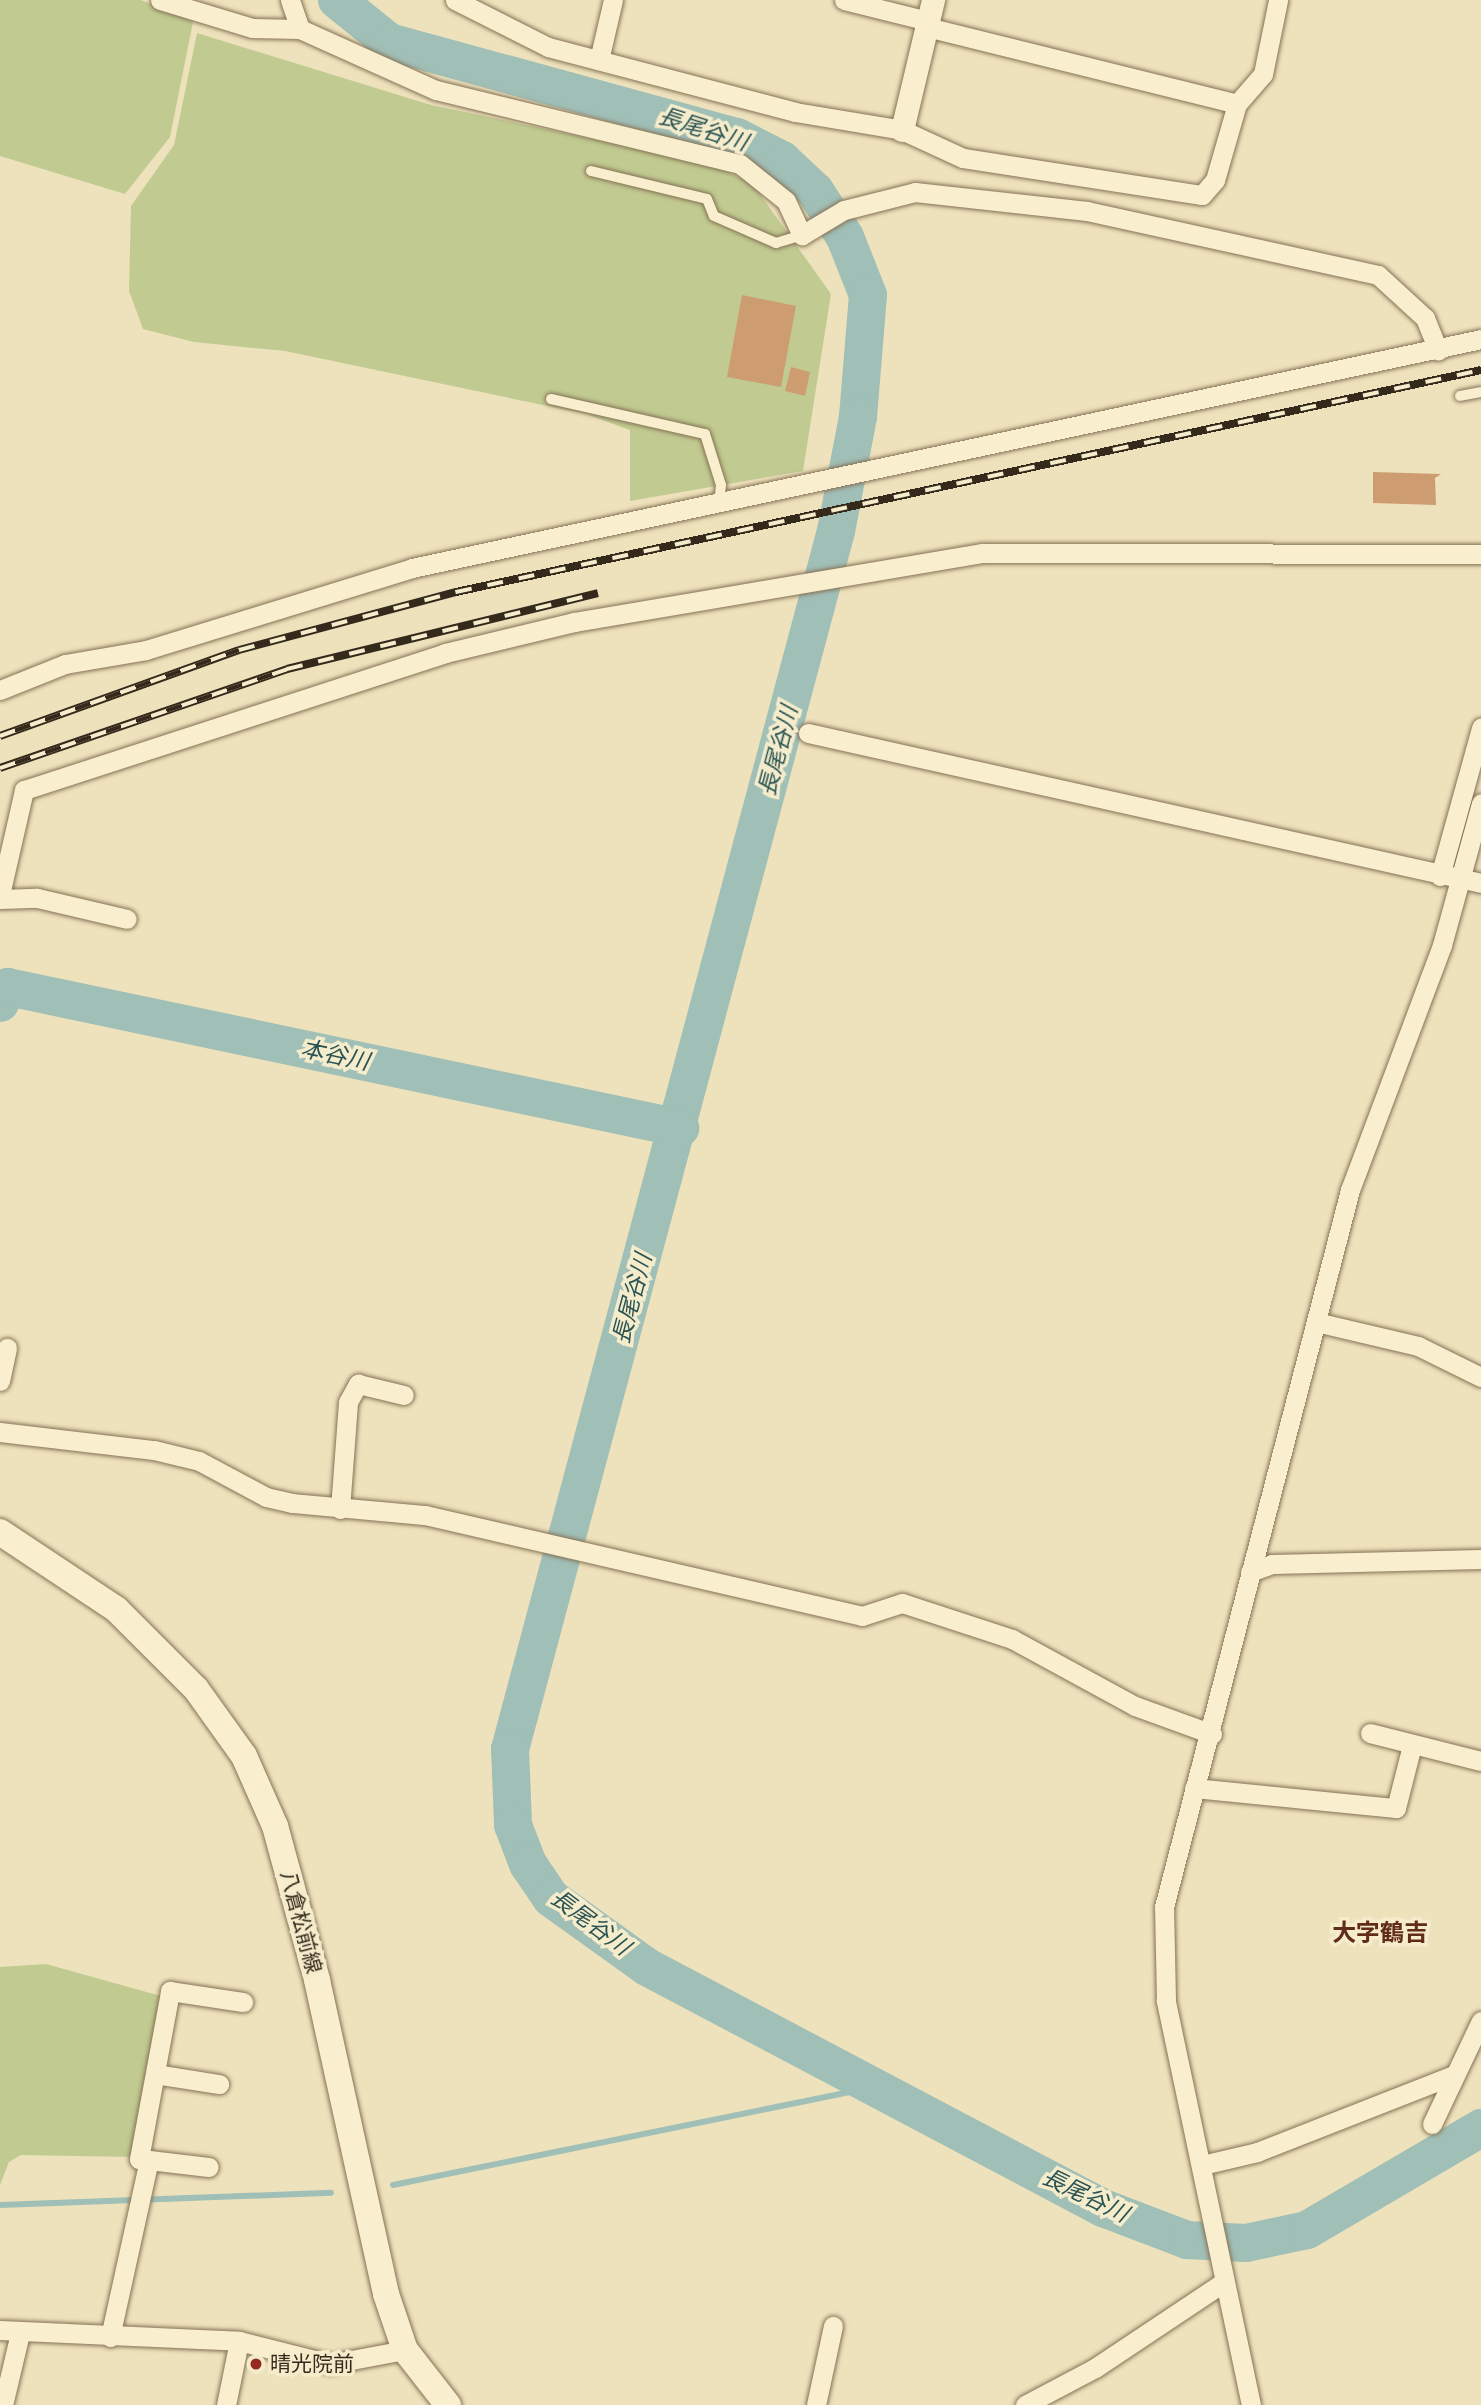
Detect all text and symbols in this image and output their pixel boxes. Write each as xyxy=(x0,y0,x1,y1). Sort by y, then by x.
water label: 長尾谷川 xyxy=(655,103,751,157)
water label: 長尾谷川 xyxy=(754,703,804,799)
water label: 本谷川 xyxy=(298,1035,372,1077)
water label: 長尾谷川 xyxy=(608,1251,658,1347)
street label: 八倉松前線 xyxy=(275,1868,327,1976)
water label: 長尾谷川 xyxy=(545,1884,635,1962)
district label: 大字鶴吉 xyxy=(1332,1920,1428,1948)
water label: 長尾谷川 xyxy=(1038,2163,1132,2229)
place label: 晴光院前 xyxy=(270,2351,354,2377)
marker: 晴光院前 xyxy=(248,2356,264,2372)

